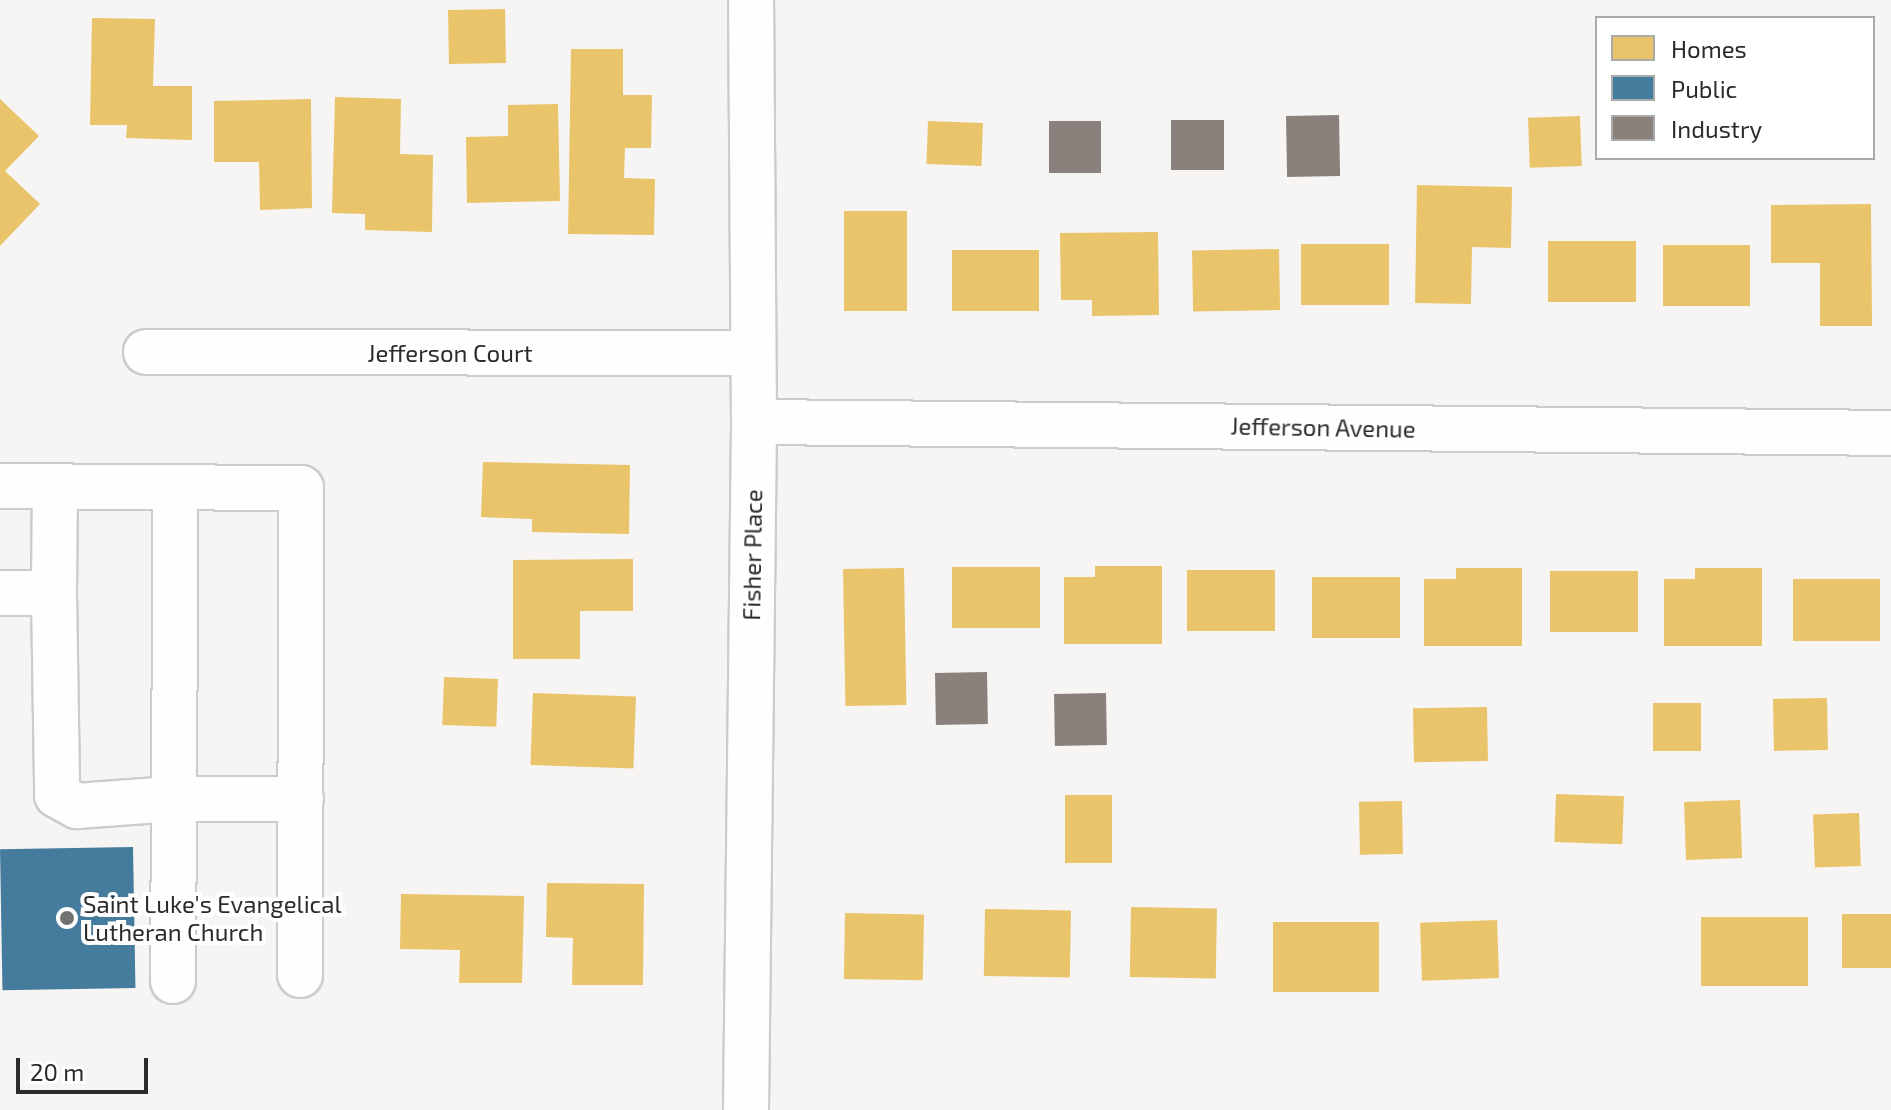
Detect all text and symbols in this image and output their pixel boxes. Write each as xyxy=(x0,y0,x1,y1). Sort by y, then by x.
legend xyxy=(1595,16,1875,160)
text: Homes xyxy=(1671,34,1747,63)
text: Public xyxy=(1671,74,1737,103)
text: Industry xyxy=(1671,114,1762,143)
street label: Jefferson Court xyxy=(367,339,533,367)
street label: Jefferson Avenue xyxy=(1230,411,1416,443)
street label: Fisher Place xyxy=(736,489,768,621)
place label: Saint Luke's Evangelical Lutheran Church xyxy=(83,890,342,946)
marker: Saint Luke's Evangelical Lutheran Church xyxy=(58,909,76,927)
scale bar xyxy=(20,1042,152,1092)
text: 20 m xyxy=(30,1057,84,1086)

